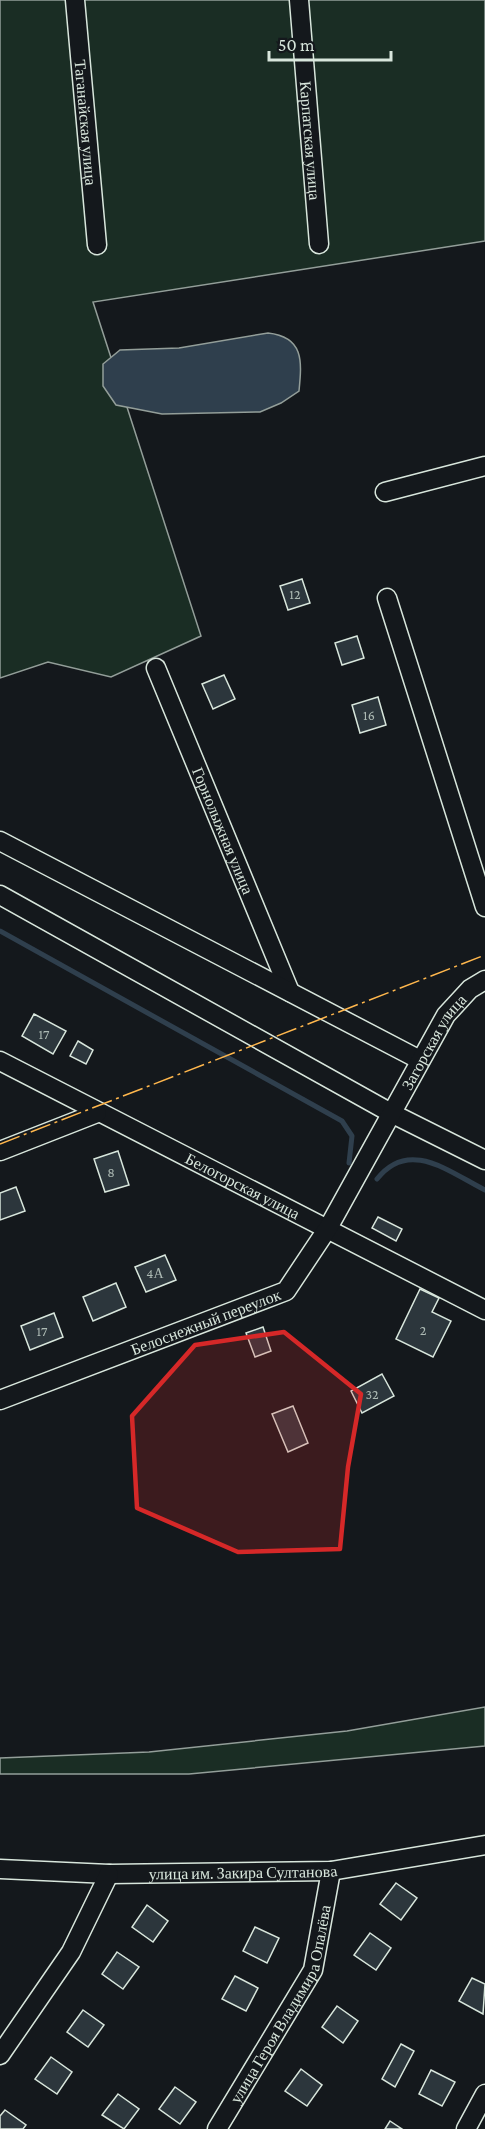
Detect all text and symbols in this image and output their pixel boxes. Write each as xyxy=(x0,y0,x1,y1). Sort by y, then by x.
scale bar xyxy=(269,24,390,62)
text: 50 m xyxy=(278,35,315,55)
street label: Таганайская улица xyxy=(72,59,100,186)
street label: Карпатская улица xyxy=(297,80,324,201)
house number: 12 xyxy=(289,586,301,602)
house number: 16 xyxy=(363,707,375,723)
street label: Горнолыжная улица xyxy=(190,765,257,897)
street label: Загорская улица xyxy=(398,991,469,1092)
house number: 17 xyxy=(38,1026,50,1042)
street label: Белогорская улица xyxy=(183,1149,303,1222)
house number: 8 xyxy=(107,1164,115,1180)
house number: 4А xyxy=(146,1265,165,1281)
street label: Белоснежный переулок xyxy=(128,1285,283,1358)
house number: 2 xyxy=(420,1322,427,1338)
house number: 17 xyxy=(36,1323,48,1339)
house number: 32 xyxy=(365,1386,379,1402)
street label: улица им. Закира Султанова xyxy=(149,1862,338,1883)
street label: улица Героя Владимира Опалёва xyxy=(226,1903,333,2106)

